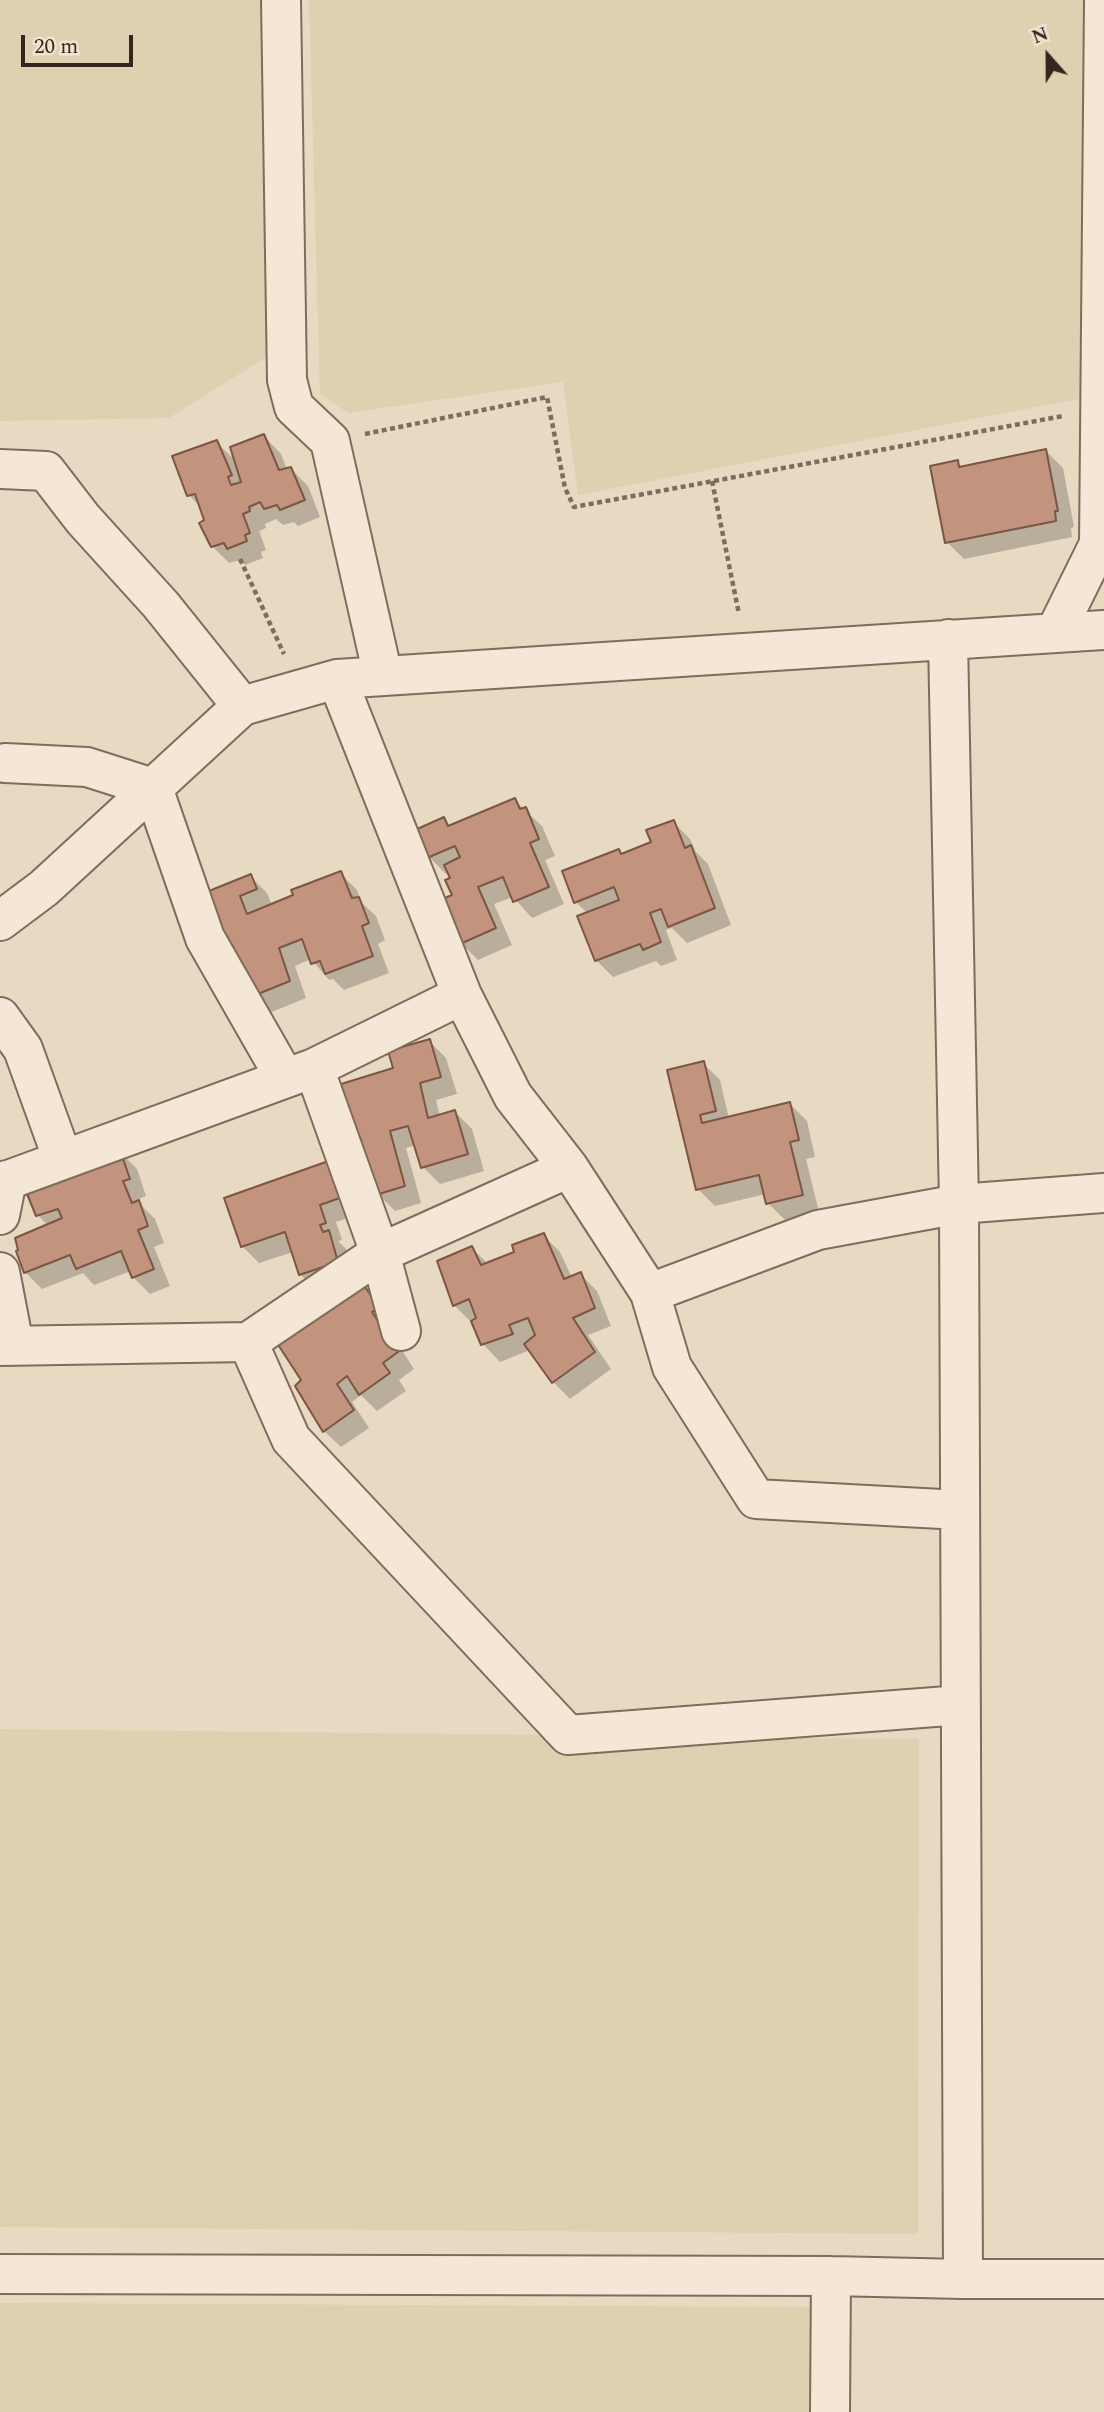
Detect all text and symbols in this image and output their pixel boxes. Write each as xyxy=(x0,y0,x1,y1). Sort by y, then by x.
text: N xyxy=(1028,20,1053,52)
scale bar xyxy=(24,21,136,65)
north arrow xyxy=(1013,21,1083,91)
text: 20 m xyxy=(34,31,78,63)

